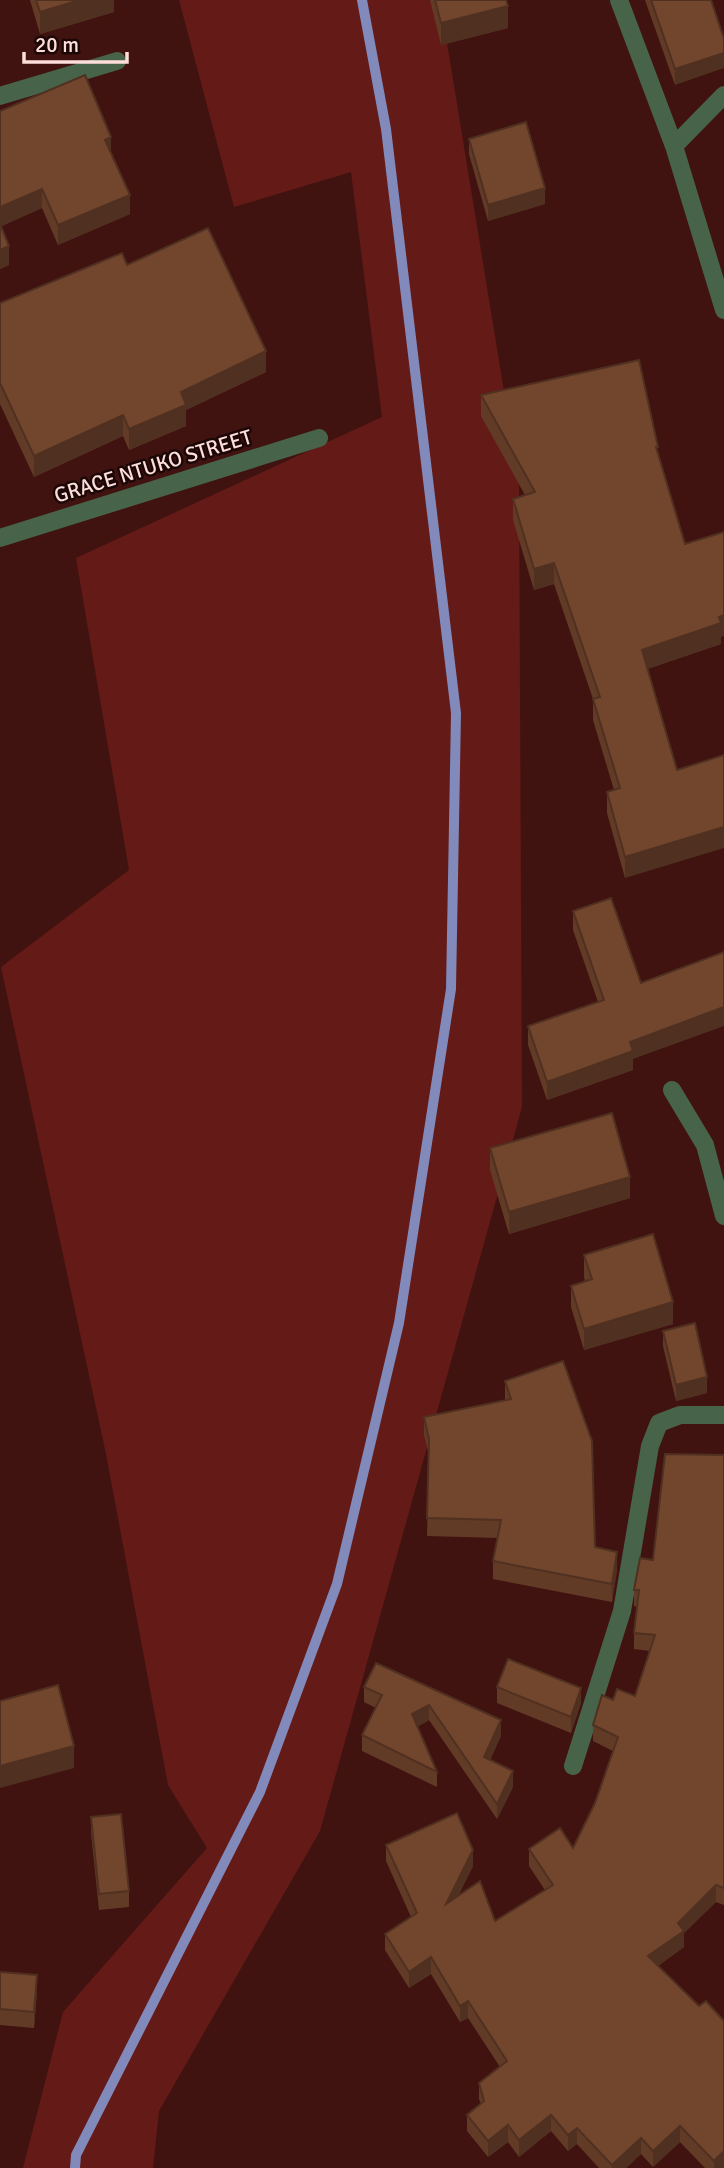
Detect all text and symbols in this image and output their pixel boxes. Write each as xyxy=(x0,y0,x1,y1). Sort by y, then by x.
scale bar xyxy=(24,21,128,65)
text: 20 m xyxy=(35,32,79,58)
street label: GRACE NTUKO STREET xyxy=(51,423,256,508)

